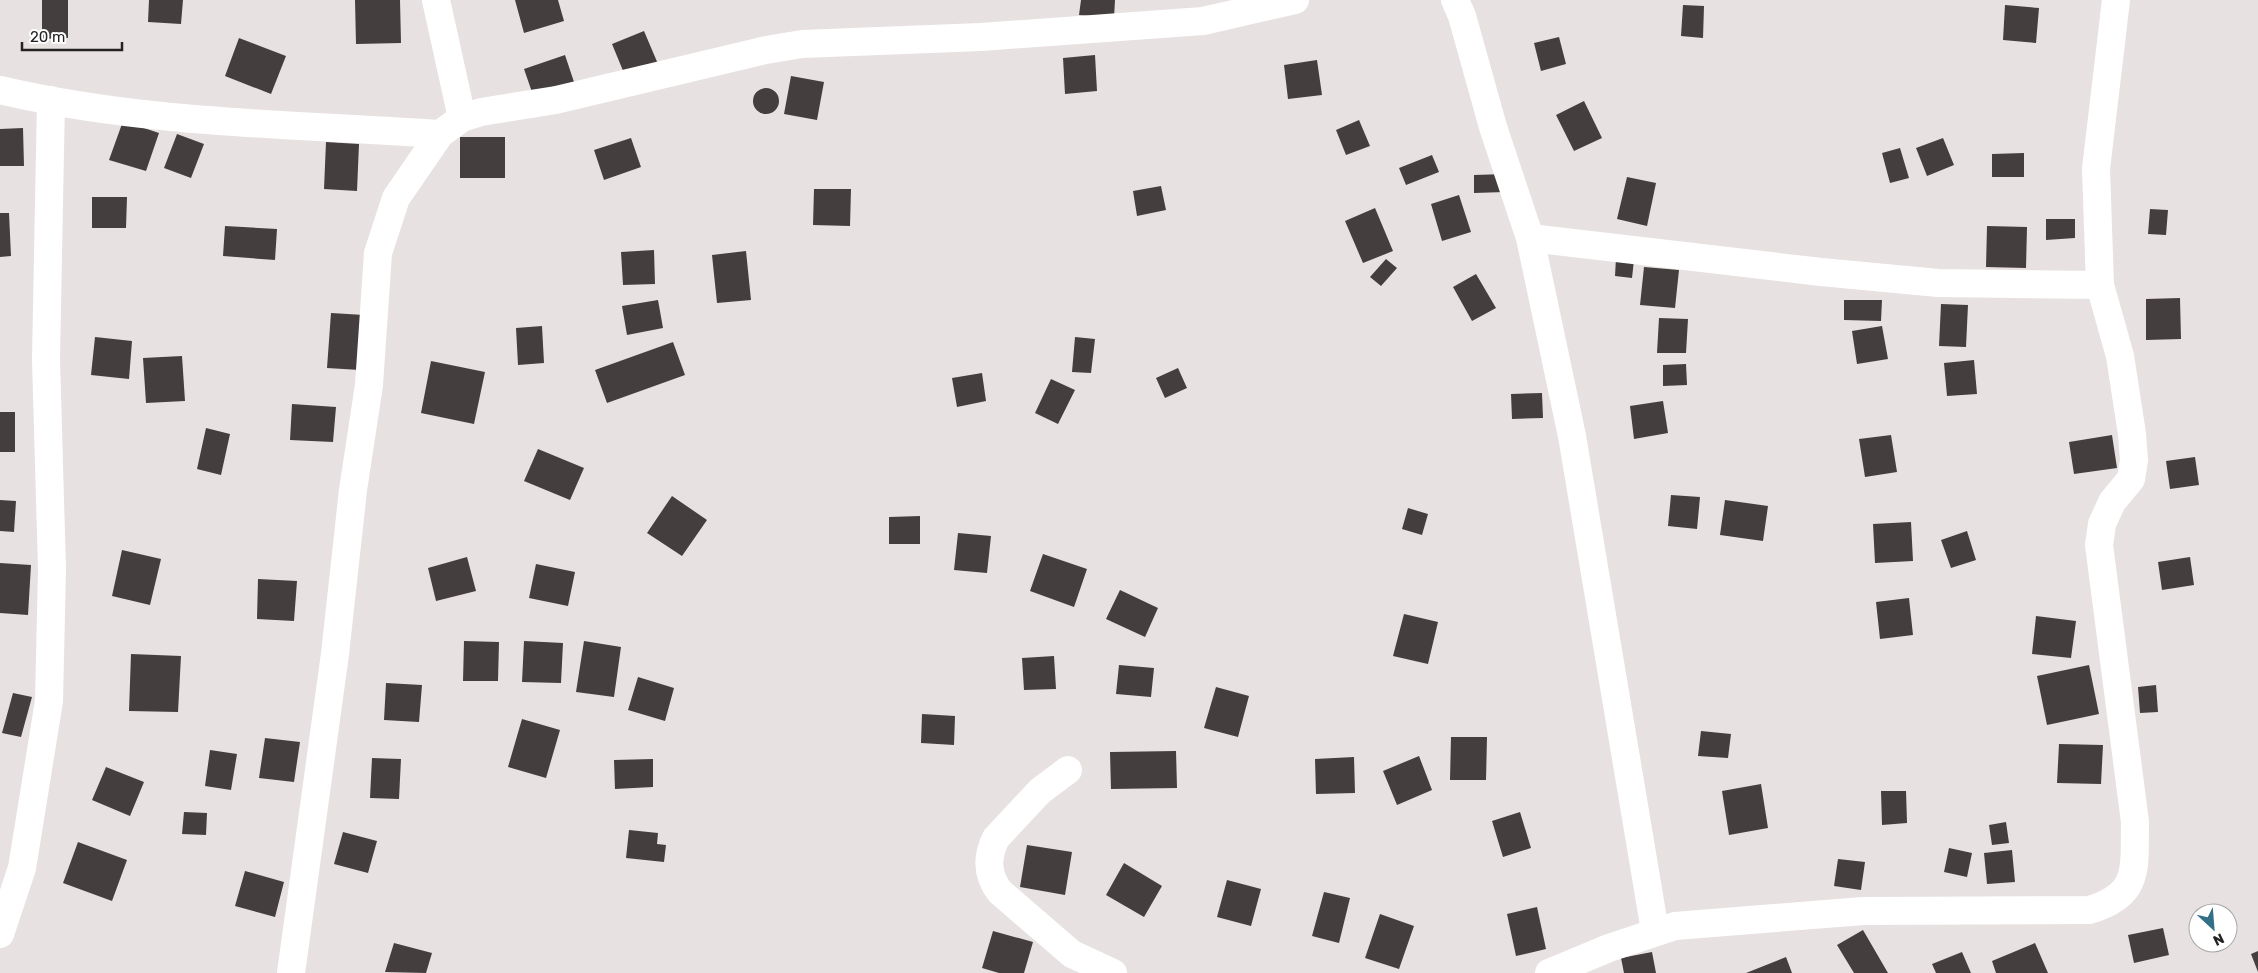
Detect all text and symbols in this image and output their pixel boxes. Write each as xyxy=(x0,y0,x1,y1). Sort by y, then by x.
scale bar xyxy=(22,20,122,52)
text: 20 m xyxy=(30,28,65,46)
north arrow xyxy=(2188,903,2238,953)
text: N xyxy=(2210,929,2227,949)

